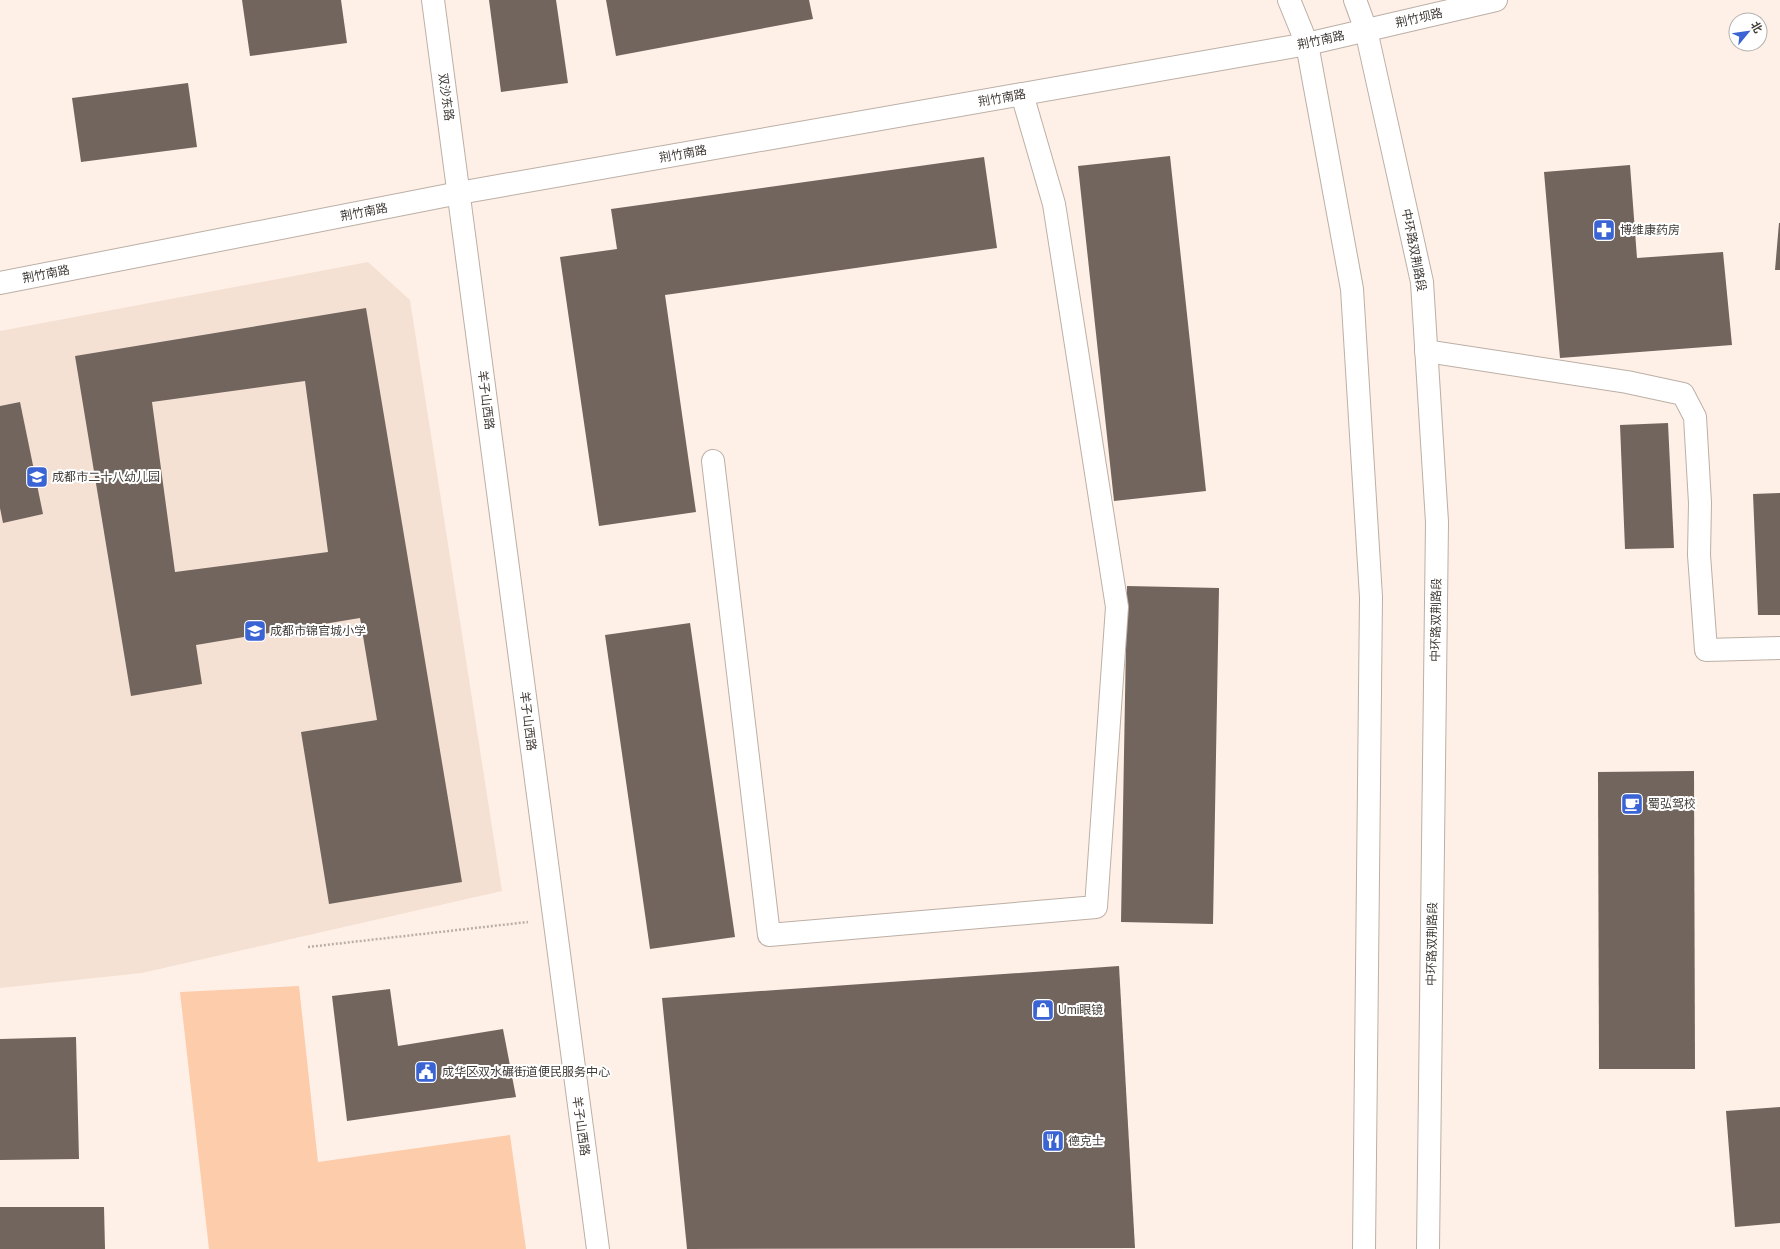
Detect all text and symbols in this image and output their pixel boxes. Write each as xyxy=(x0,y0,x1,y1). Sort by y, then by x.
street label: 荆竹坝路 xyxy=(1394,6,1444,30)
north arrow xyxy=(1728,12,1768,52)
text: 北 xyxy=(1749,19,1765,35)
street label: 荆竹南路 xyxy=(1296,28,1346,52)
street label: 双沙东路 xyxy=(436,72,456,122)
street label: 荆竹南路 xyxy=(977,87,1027,109)
street label: 荆竹南路 xyxy=(658,143,708,165)
street label: 荆竹南路 xyxy=(339,201,389,223)
street label: 中环路双荆路段 xyxy=(1399,207,1429,293)
pharmacy icon: 博维康药房 xyxy=(1591,217,1617,243)
place label: 博维康药房 xyxy=(1620,223,1680,237)
street label: 荆竹南路 xyxy=(21,263,71,285)
street label: 羊子山西路 xyxy=(475,369,497,431)
school or university icon: 成都市二十八幼儿园 xyxy=(24,464,50,490)
place label: 成都市二十八幼儿园 xyxy=(52,470,160,484)
street label: 中环路双荆路段 xyxy=(1428,578,1444,662)
school or university icon: 成都市锦官城小学 xyxy=(242,618,268,644)
place label: 成都市锦官城小学 xyxy=(270,624,366,638)
street label: 羊子山西路 xyxy=(517,690,539,752)
cafe icon: 蜀弘驾校 xyxy=(1619,791,1645,817)
place label: 蜀弘驾校 xyxy=(1648,797,1696,811)
street label: 中环路双荆路段 xyxy=(1424,902,1440,986)
shop icon: Umi眼镜 xyxy=(1030,997,1056,1023)
place label: Umi眼镜 xyxy=(1058,1003,1103,1017)
public building icon: 成华区双水碾街道便民服务中心 xyxy=(413,1059,439,1085)
place label: 成华区双水碾街道便民服务中心 xyxy=(442,1065,610,1079)
street label: 羊子山西路 xyxy=(570,1095,592,1157)
restaurant icon: 德克士 xyxy=(1040,1128,1066,1154)
place label: 德克士 xyxy=(1068,1134,1104,1148)

